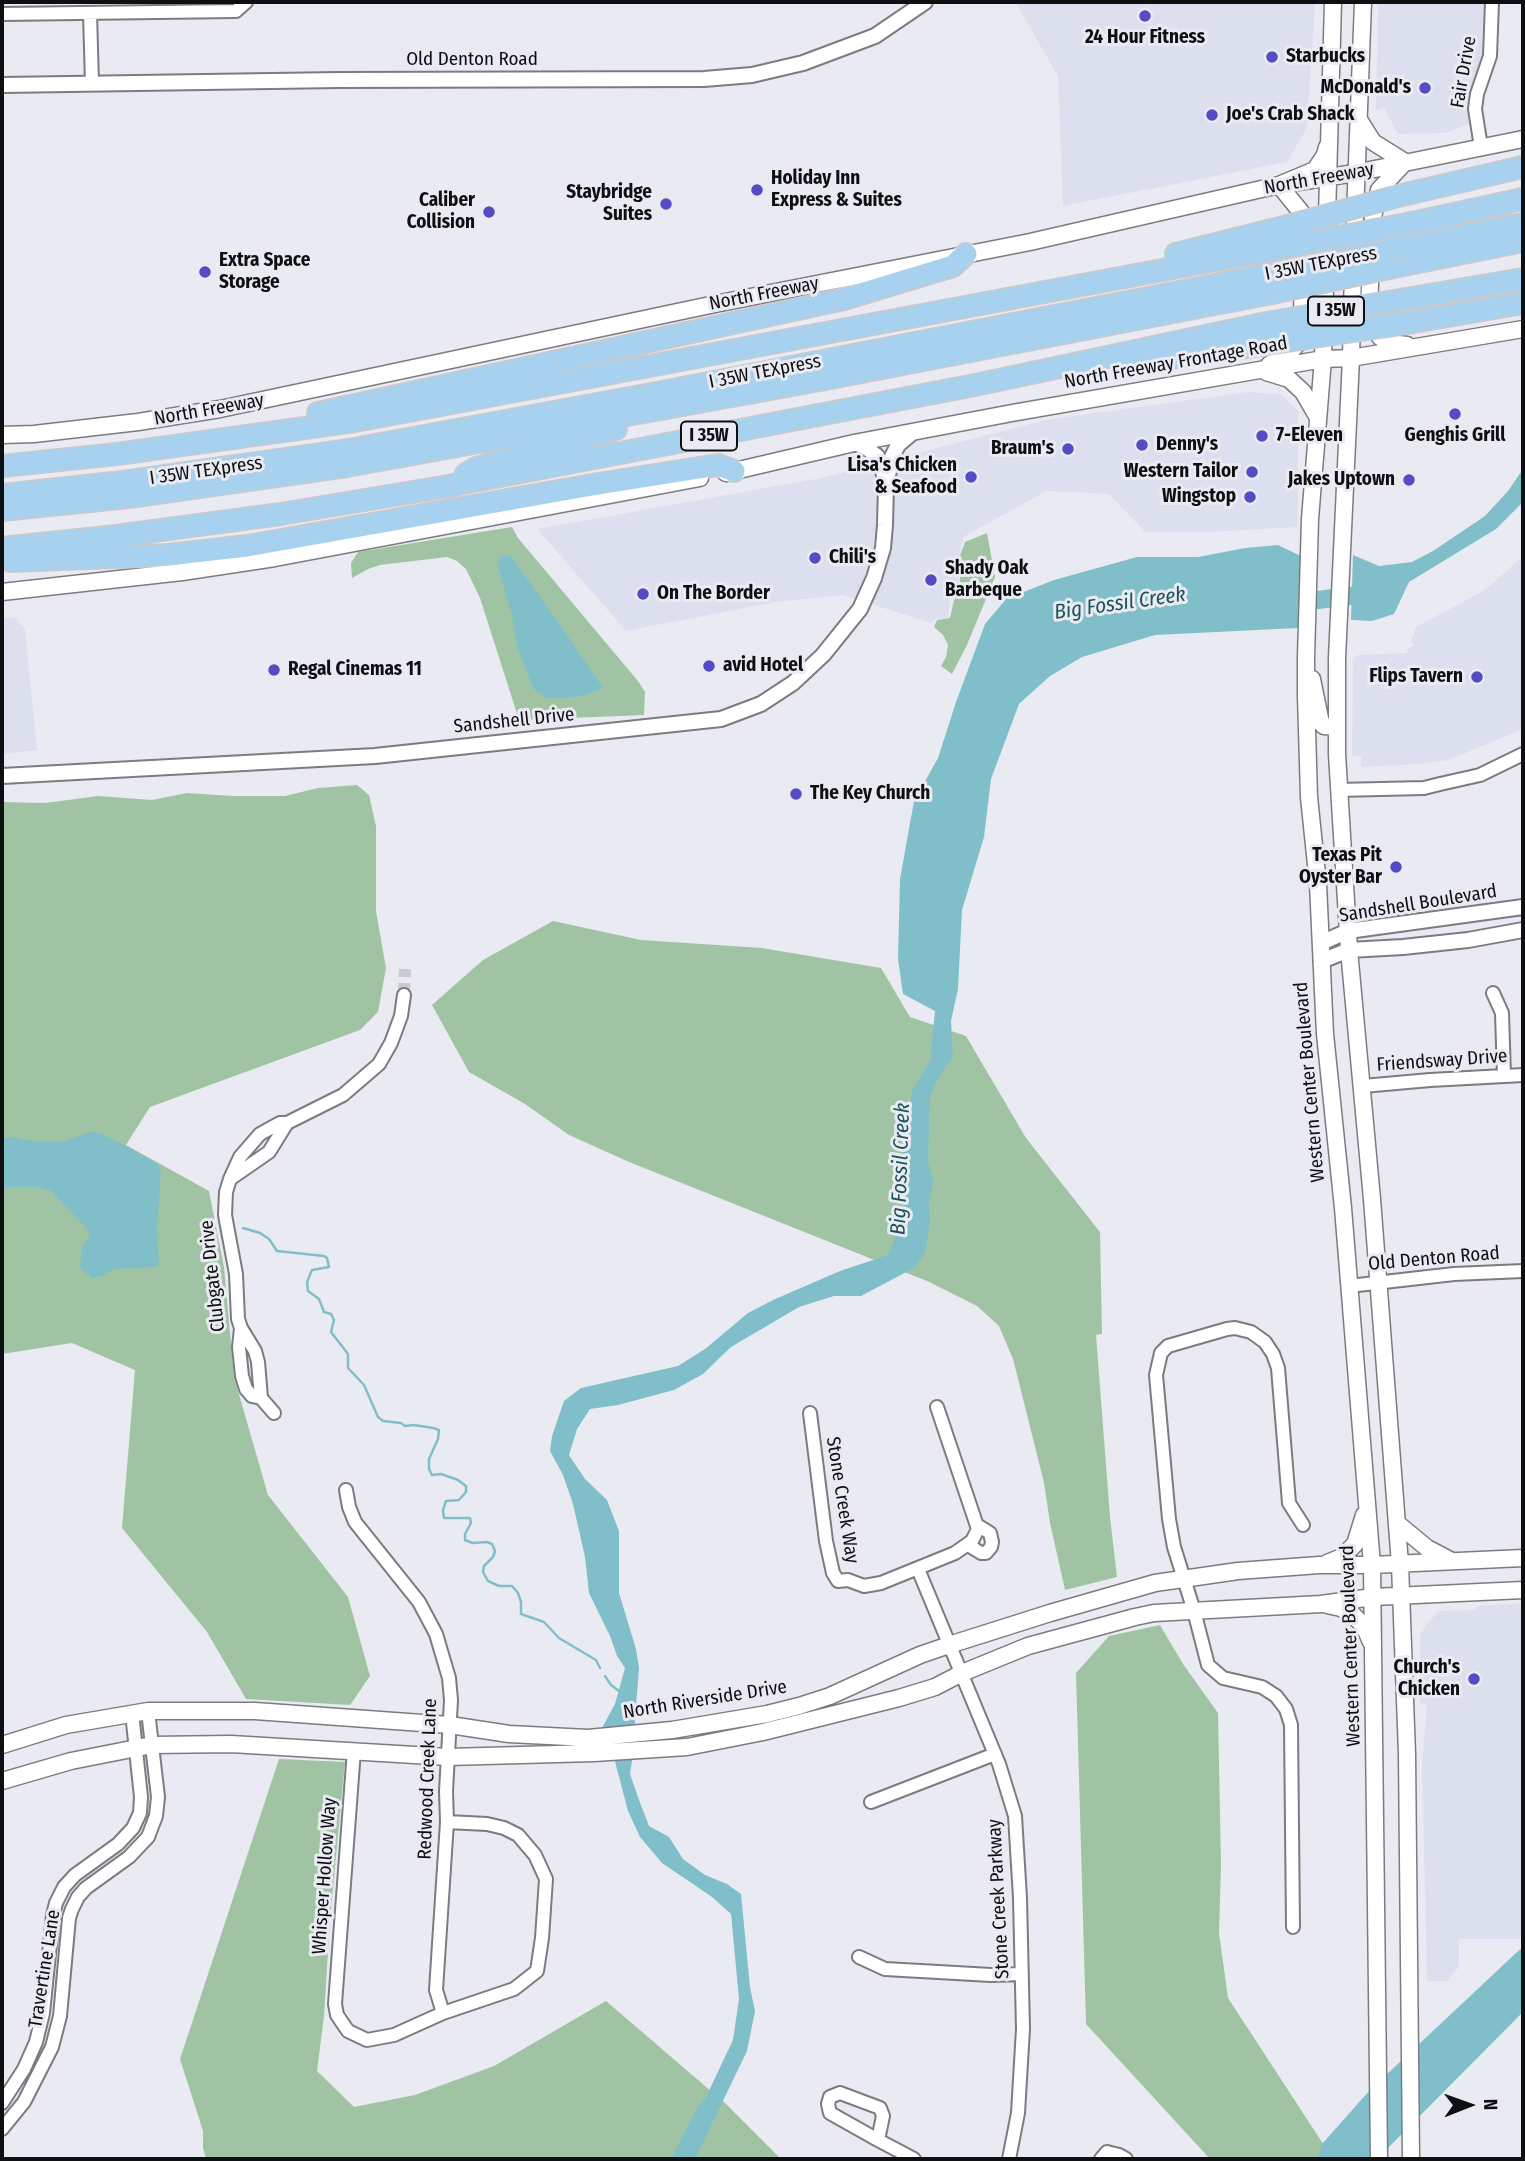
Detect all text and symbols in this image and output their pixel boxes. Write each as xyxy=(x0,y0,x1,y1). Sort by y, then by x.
marker: 24 Hour Fitness xyxy=(1137,8,1153,24)
place label: 24 Hour Fitness xyxy=(1085,27,1205,49)
street label: Fair Drive xyxy=(1446,34,1482,110)
place label: Starbucks xyxy=(1286,46,1365,68)
street label: Old Denton Road xyxy=(406,49,538,71)
marker: Starbucks xyxy=(1264,49,1280,65)
place label: McDonald's xyxy=(1321,77,1411,99)
marker: McDonald's xyxy=(1417,80,1433,96)
place label: Joe's Crab Shack xyxy=(1226,104,1354,126)
marker: Joe's Crab Shack xyxy=(1204,107,1220,123)
street label: North Freeway xyxy=(1262,158,1376,200)
place label: Holiday Inn Express & Suites xyxy=(771,168,902,212)
place label: Staybridge Suites xyxy=(566,182,652,226)
marker: Holiday Inn Express & Suites xyxy=(749,182,765,198)
place label: Caliber Collision xyxy=(407,190,475,234)
marker: Staybridge Suites xyxy=(658,196,674,212)
marker: Caliber Collision xyxy=(481,204,497,220)
street label: I 35W TEXpress xyxy=(1263,242,1379,286)
place label: Extra Space Storage xyxy=(219,250,310,294)
marker: Extra Space Storage xyxy=(197,264,213,280)
street label: North Freeway xyxy=(707,272,821,316)
road number: I 35W xyxy=(1308,296,1364,326)
street label: North Freeway Frontage Road xyxy=(1063,332,1289,394)
street label: I 35W TEXpress xyxy=(707,350,823,394)
street label: North Freeway xyxy=(152,389,266,431)
marker: Genghis Grill xyxy=(1447,406,1463,422)
road number: I 35W xyxy=(681,422,737,450)
place label: 7-Eleven xyxy=(1276,425,1343,447)
place label: Genghis Grill xyxy=(1405,425,1505,447)
marker: 7-Eleven xyxy=(1254,428,1270,444)
place label: Denny's xyxy=(1156,434,1218,456)
marker: Denny's xyxy=(1134,437,1150,453)
place label: Braum's xyxy=(991,438,1054,460)
marker: Braum's xyxy=(1060,441,1076,457)
street label: I 35W TEXpress xyxy=(148,452,264,490)
place label: Lisa's Chicken & Seafood xyxy=(847,455,957,499)
place label: Western Tailor xyxy=(1124,461,1238,483)
marker: Western Tailor xyxy=(1244,464,1260,480)
marker: Lisa's Chicken & Seafood xyxy=(963,469,979,485)
place label: Jakes Uptown xyxy=(1288,469,1395,491)
marker: Jakes Uptown xyxy=(1401,472,1417,488)
place label: Wingstop xyxy=(1162,486,1236,508)
marker: Wingstop xyxy=(1242,489,1258,505)
place label: Chili's xyxy=(829,547,876,569)
marker: Chili's xyxy=(807,550,823,566)
place label: Shady Oak Barbeque xyxy=(945,558,1029,602)
marker: Shady Oak Barbeque xyxy=(923,572,939,588)
water label: Big Fossil Creek xyxy=(1053,582,1187,626)
place label: On The Border xyxy=(657,583,770,605)
marker: On The Border xyxy=(635,586,651,602)
place label: avid Hotel xyxy=(723,655,803,677)
marker: avid Hotel xyxy=(701,658,717,674)
place label: Regal Cinemas 11 xyxy=(288,659,422,681)
marker: Regal Cinemas 11 xyxy=(266,662,282,678)
place label: Flips Tavern xyxy=(1369,666,1463,688)
marker: Flips Tavern xyxy=(1469,669,1485,685)
street label: Sandshell Drive xyxy=(453,703,575,739)
place label: The Key Church xyxy=(810,783,930,805)
marker: The Key Church xyxy=(788,786,804,802)
place label: Texas Pit Oyster Bar xyxy=(1299,845,1382,889)
marker: Texas Pit Oyster Bar xyxy=(1388,859,1404,875)
street label: Sandshell Boulevard xyxy=(1338,880,1498,928)
street label: Western Center Boulevard xyxy=(1290,981,1330,1183)
street label: Friendsway Drive xyxy=(1376,1045,1508,1077)
water label: Big Fossil Creek xyxy=(886,1102,916,1236)
street label: Clubgate Drive xyxy=(196,1219,230,1333)
street label: Old Denton Road xyxy=(1367,1242,1501,1276)
street label: Stone Creek Way xyxy=(821,1435,863,1565)
street label: Western Center Boulevard xyxy=(1336,1545,1366,1747)
place label: Church's Chicken xyxy=(1394,1657,1460,1701)
marker: Church's Chicken xyxy=(1466,1671,1482,1687)
street label: North Riverside Drive xyxy=(622,1676,788,1724)
street label: Redwood Creek Lane xyxy=(414,1698,442,1860)
street label: Whisper Hollow Way xyxy=(308,1797,342,1955)
street label: Stone Creek Parkway xyxy=(983,1818,1015,1980)
street label: Travertine Lane xyxy=(24,1908,66,2030)
north arrow xyxy=(1434,2070,1504,2140)
text: N xyxy=(1479,2099,1502,2111)

